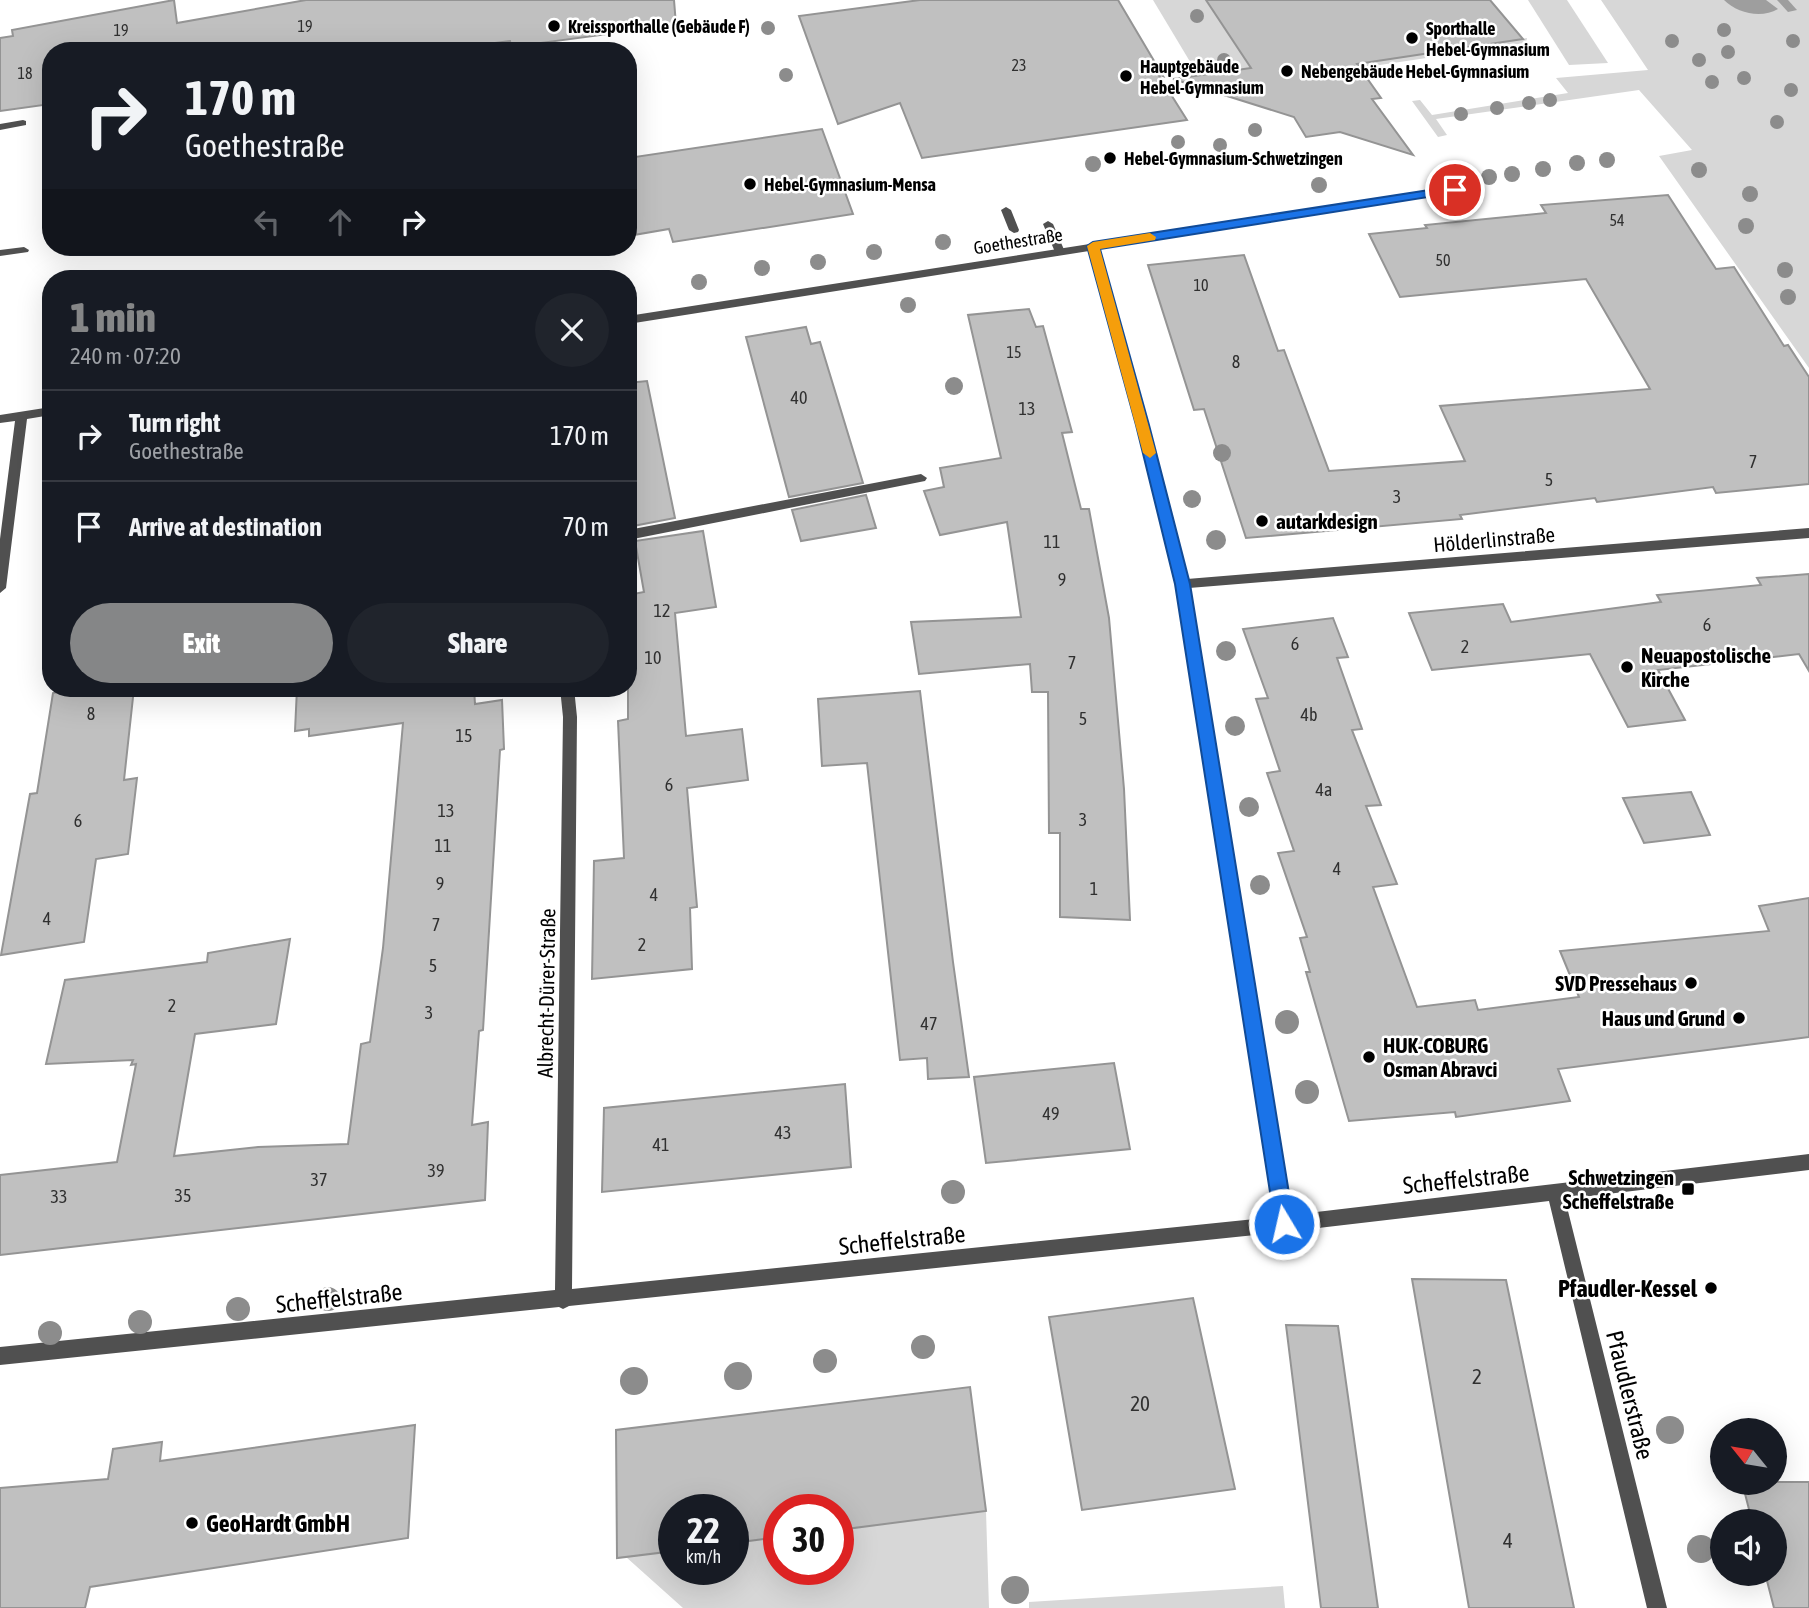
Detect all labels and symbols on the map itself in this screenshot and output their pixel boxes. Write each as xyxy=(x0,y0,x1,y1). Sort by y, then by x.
place label: Kreissporthalle (Gebäude F) xyxy=(568,16,750,37)
house number: 19 xyxy=(297,17,313,35)
marker: Kreissporthalle (Gebäude F) xyxy=(546,18,562,34)
place label: Sporthalle Hebel-Gymnasium xyxy=(1426,18,1550,60)
house number: 19 xyxy=(113,21,129,39)
marker: Sporthalle Hebel-Gymnasium xyxy=(1404,30,1420,46)
house number: 23 xyxy=(1011,56,1027,74)
place label: Hauptgebäude Hebel-Gymnasium xyxy=(1140,56,1264,98)
place label: Nebengebäude Hebel-Gymnasium xyxy=(1301,61,1529,82)
marker: Nebengebäude Hebel-Gymnasium xyxy=(1279,63,1295,79)
house number: 18 xyxy=(17,64,33,82)
marker: Hauptgebäude Hebel-Gymnasium xyxy=(1118,68,1134,84)
place label: Hebel-Gymnasium-Schwetzingen xyxy=(1124,148,1343,169)
marker: Hebel-Gymnasium-Schwetzingen xyxy=(1102,150,1118,166)
pin xyxy=(1425,160,1485,220)
place label: Hebel-Gymnasium-Mensa xyxy=(764,174,936,195)
marker: Hebel-Gymnasium-Mensa xyxy=(742,176,758,192)
house number: 54 xyxy=(1609,211,1625,229)
street label: Goethestraße xyxy=(972,224,1064,258)
house number: 50 xyxy=(1435,251,1451,269)
house number: 10 xyxy=(1193,276,1209,294)
house number: 15 xyxy=(1006,343,1022,361)
house number: 8 xyxy=(1232,351,1240,372)
house number: 40 xyxy=(791,387,807,408)
house number: 13 xyxy=(1019,398,1035,419)
house number: 7 xyxy=(1749,451,1757,472)
house number: 5 xyxy=(1545,469,1553,490)
house number: 3 xyxy=(1393,486,1401,507)
place label: autarkdesign xyxy=(1276,509,1378,533)
marker: autarkdesign xyxy=(1254,513,1270,529)
street label: Hölderlinstraße xyxy=(1432,522,1556,556)
house number: 11 xyxy=(1044,531,1060,552)
house number: 9 xyxy=(1058,569,1066,590)
house number: 12 xyxy=(654,600,670,621)
house number: 6 xyxy=(1703,614,1711,635)
house number: 6 xyxy=(1291,633,1299,654)
house number: 2 xyxy=(1461,636,1469,657)
place label: Neuapostolische Kirche xyxy=(1641,643,1771,691)
house number: 10 xyxy=(645,647,661,668)
house number: 7 xyxy=(1068,652,1076,673)
marker: Neuapostolische Kirche xyxy=(1619,659,1635,675)
house number: 8 xyxy=(87,703,95,724)
house number: 4b xyxy=(1301,704,1318,725)
house number: 5 xyxy=(1079,708,1087,729)
house number: 15 xyxy=(456,725,472,746)
house number: 6 xyxy=(665,774,673,795)
house number: 4a xyxy=(1316,779,1332,800)
house number: 13 xyxy=(438,800,454,821)
house number: 3 xyxy=(1079,809,1087,830)
house number: 6 xyxy=(74,810,82,831)
house number: 11 xyxy=(435,835,451,856)
house number: 4 xyxy=(1333,858,1341,879)
house number: 9 xyxy=(436,873,444,894)
house number: 1 xyxy=(1090,878,1098,899)
house number: 4 xyxy=(650,884,658,905)
house number: 4 xyxy=(43,908,51,929)
street label: Albrecht-Dürer-Straße xyxy=(533,908,559,1078)
house number: 7 xyxy=(432,914,440,935)
house number: 2 xyxy=(638,934,646,955)
house number: 5 xyxy=(429,955,437,976)
place label: SVD Pressehaus xyxy=(1555,971,1678,995)
marker: SVD Pressehaus xyxy=(1683,975,1699,991)
house number: 2 xyxy=(168,995,176,1016)
house number: 3 xyxy=(425,1002,433,1023)
place label: Haus und Grund xyxy=(1602,1006,1725,1030)
marker: Haus und Grund xyxy=(1731,1010,1747,1026)
house number: 47 xyxy=(921,1013,937,1034)
place label: HUK-COBURG Osman Abravci xyxy=(1383,1033,1497,1081)
marker: HUK-COBURG Osman Abravci xyxy=(1361,1049,1377,1065)
house number: 49 xyxy=(1043,1103,1059,1124)
house number: 43 xyxy=(775,1122,791,1143)
house number: 41 xyxy=(653,1134,669,1155)
street label: Scheffelstraße xyxy=(1401,1159,1531,1199)
house number: 39 xyxy=(428,1160,444,1181)
place label: Schwetzingen Scheffelstraße xyxy=(1563,1165,1674,1213)
house number: 37 xyxy=(311,1169,327,1190)
marker: Schwetzingen Scheffelstraße xyxy=(1680,1181,1696,1197)
house number: 35 xyxy=(175,1185,191,1206)
house number: 33 xyxy=(51,1186,67,1207)
position arrow xyxy=(1247,1187,1321,1261)
street label: Scheffelstraße xyxy=(837,1220,967,1260)
place label: Pfaudler-Kessel xyxy=(1558,1275,1698,1302)
street label: Scheffelstraße xyxy=(274,1278,404,1318)
marker: Pfaudler-Kessel xyxy=(1703,1280,1719,1296)
street label: Pfaudlerstraße xyxy=(1601,1328,1659,1462)
house number: 2 xyxy=(1472,1364,1482,1388)
house number: 20 xyxy=(1130,1391,1150,1415)
north arrow xyxy=(1710,1418,1787,1494)
speed limit sign: 30 xyxy=(763,1494,854,1585)
place label: GeoHardt GmbH xyxy=(206,1510,350,1537)
marker: GeoHardt GmbH xyxy=(184,1515,200,1531)
house number: 4 xyxy=(1503,1528,1513,1552)

